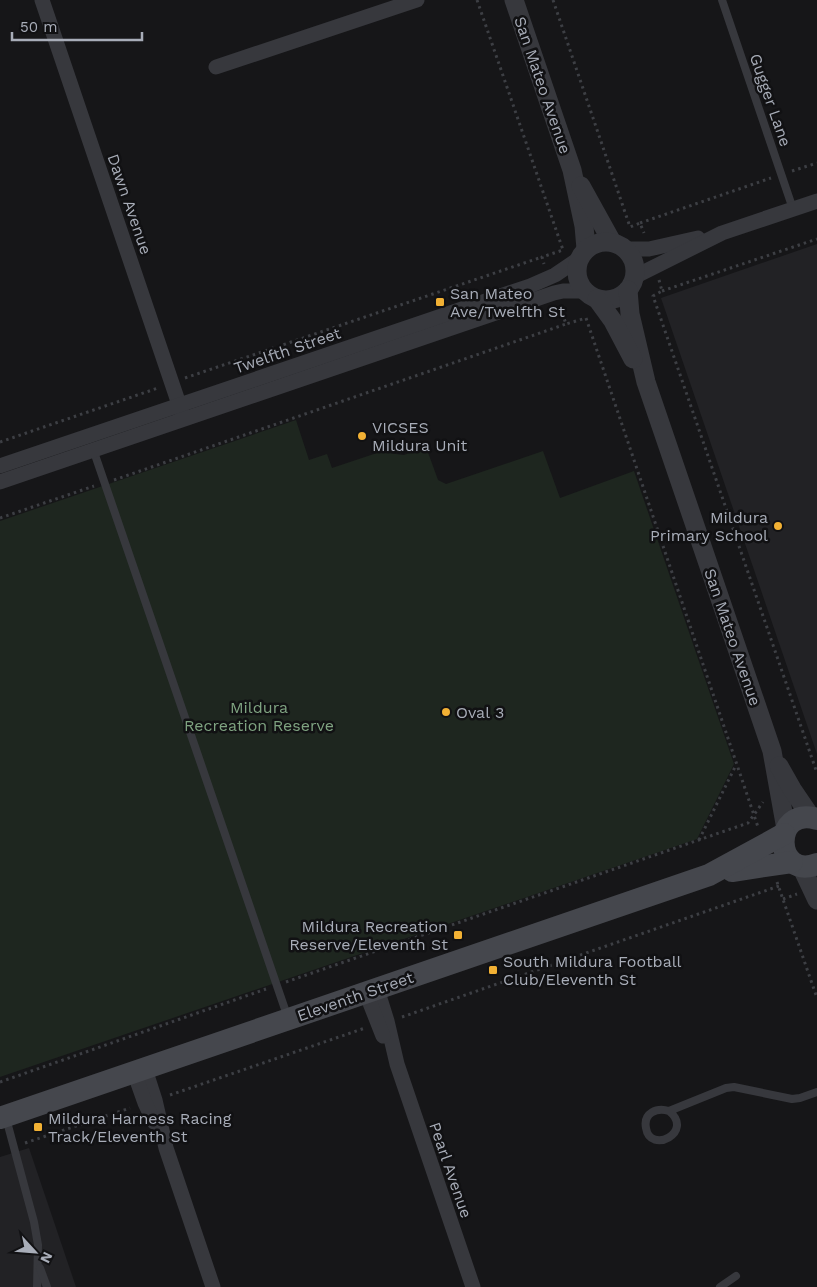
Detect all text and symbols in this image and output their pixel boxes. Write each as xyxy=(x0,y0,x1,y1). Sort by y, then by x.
scale bar xyxy=(12,10,142,42)
street label: San Mateo Avenue xyxy=(510,14,575,156)
text: 50 m xyxy=(20,18,57,36)
street label: Gugger Lane xyxy=(746,51,795,149)
street label: Dawn Avenue xyxy=(103,151,156,257)
place label: San Mateo Ave/Twelfth St xyxy=(450,284,565,321)
marker: San Mateo Ave/Twelfth St xyxy=(434,296,446,308)
street label: Twelfth Street xyxy=(231,323,343,378)
place label: VICSES Mildura Unit xyxy=(372,418,468,455)
marker: VICSES Mildura Unit xyxy=(356,430,368,442)
place label: Mildura Primary School xyxy=(650,508,768,545)
marker: Mildura Primary School xyxy=(772,520,784,532)
street label: San Mateo Avenue xyxy=(700,566,765,708)
park label: Mildura Recreation Reserve xyxy=(184,698,334,735)
place label: Oval 3 xyxy=(456,703,504,722)
marker: Oval 3 xyxy=(440,706,452,718)
place label: Mildura Recreation Reserve/Eleventh St xyxy=(289,917,448,954)
marker: Mildura Recreation Reserve/Eleventh St xyxy=(452,929,464,941)
place label: South Mildura Football Club/Eleventh St xyxy=(503,952,682,989)
marker: South Mildura Football Club/Eleventh St xyxy=(487,964,499,976)
street label: Eleventh Street xyxy=(295,968,416,1025)
place label: Mildura Harness Racing Track/Eleventh St xyxy=(48,1109,232,1146)
street label: Pearl Avenue xyxy=(425,1120,476,1221)
marker: Mildura Harness Racing Track/Eleventh St xyxy=(32,1121,44,1133)
north arrow xyxy=(10,1227,60,1277)
text: N xyxy=(37,1250,56,1266)

